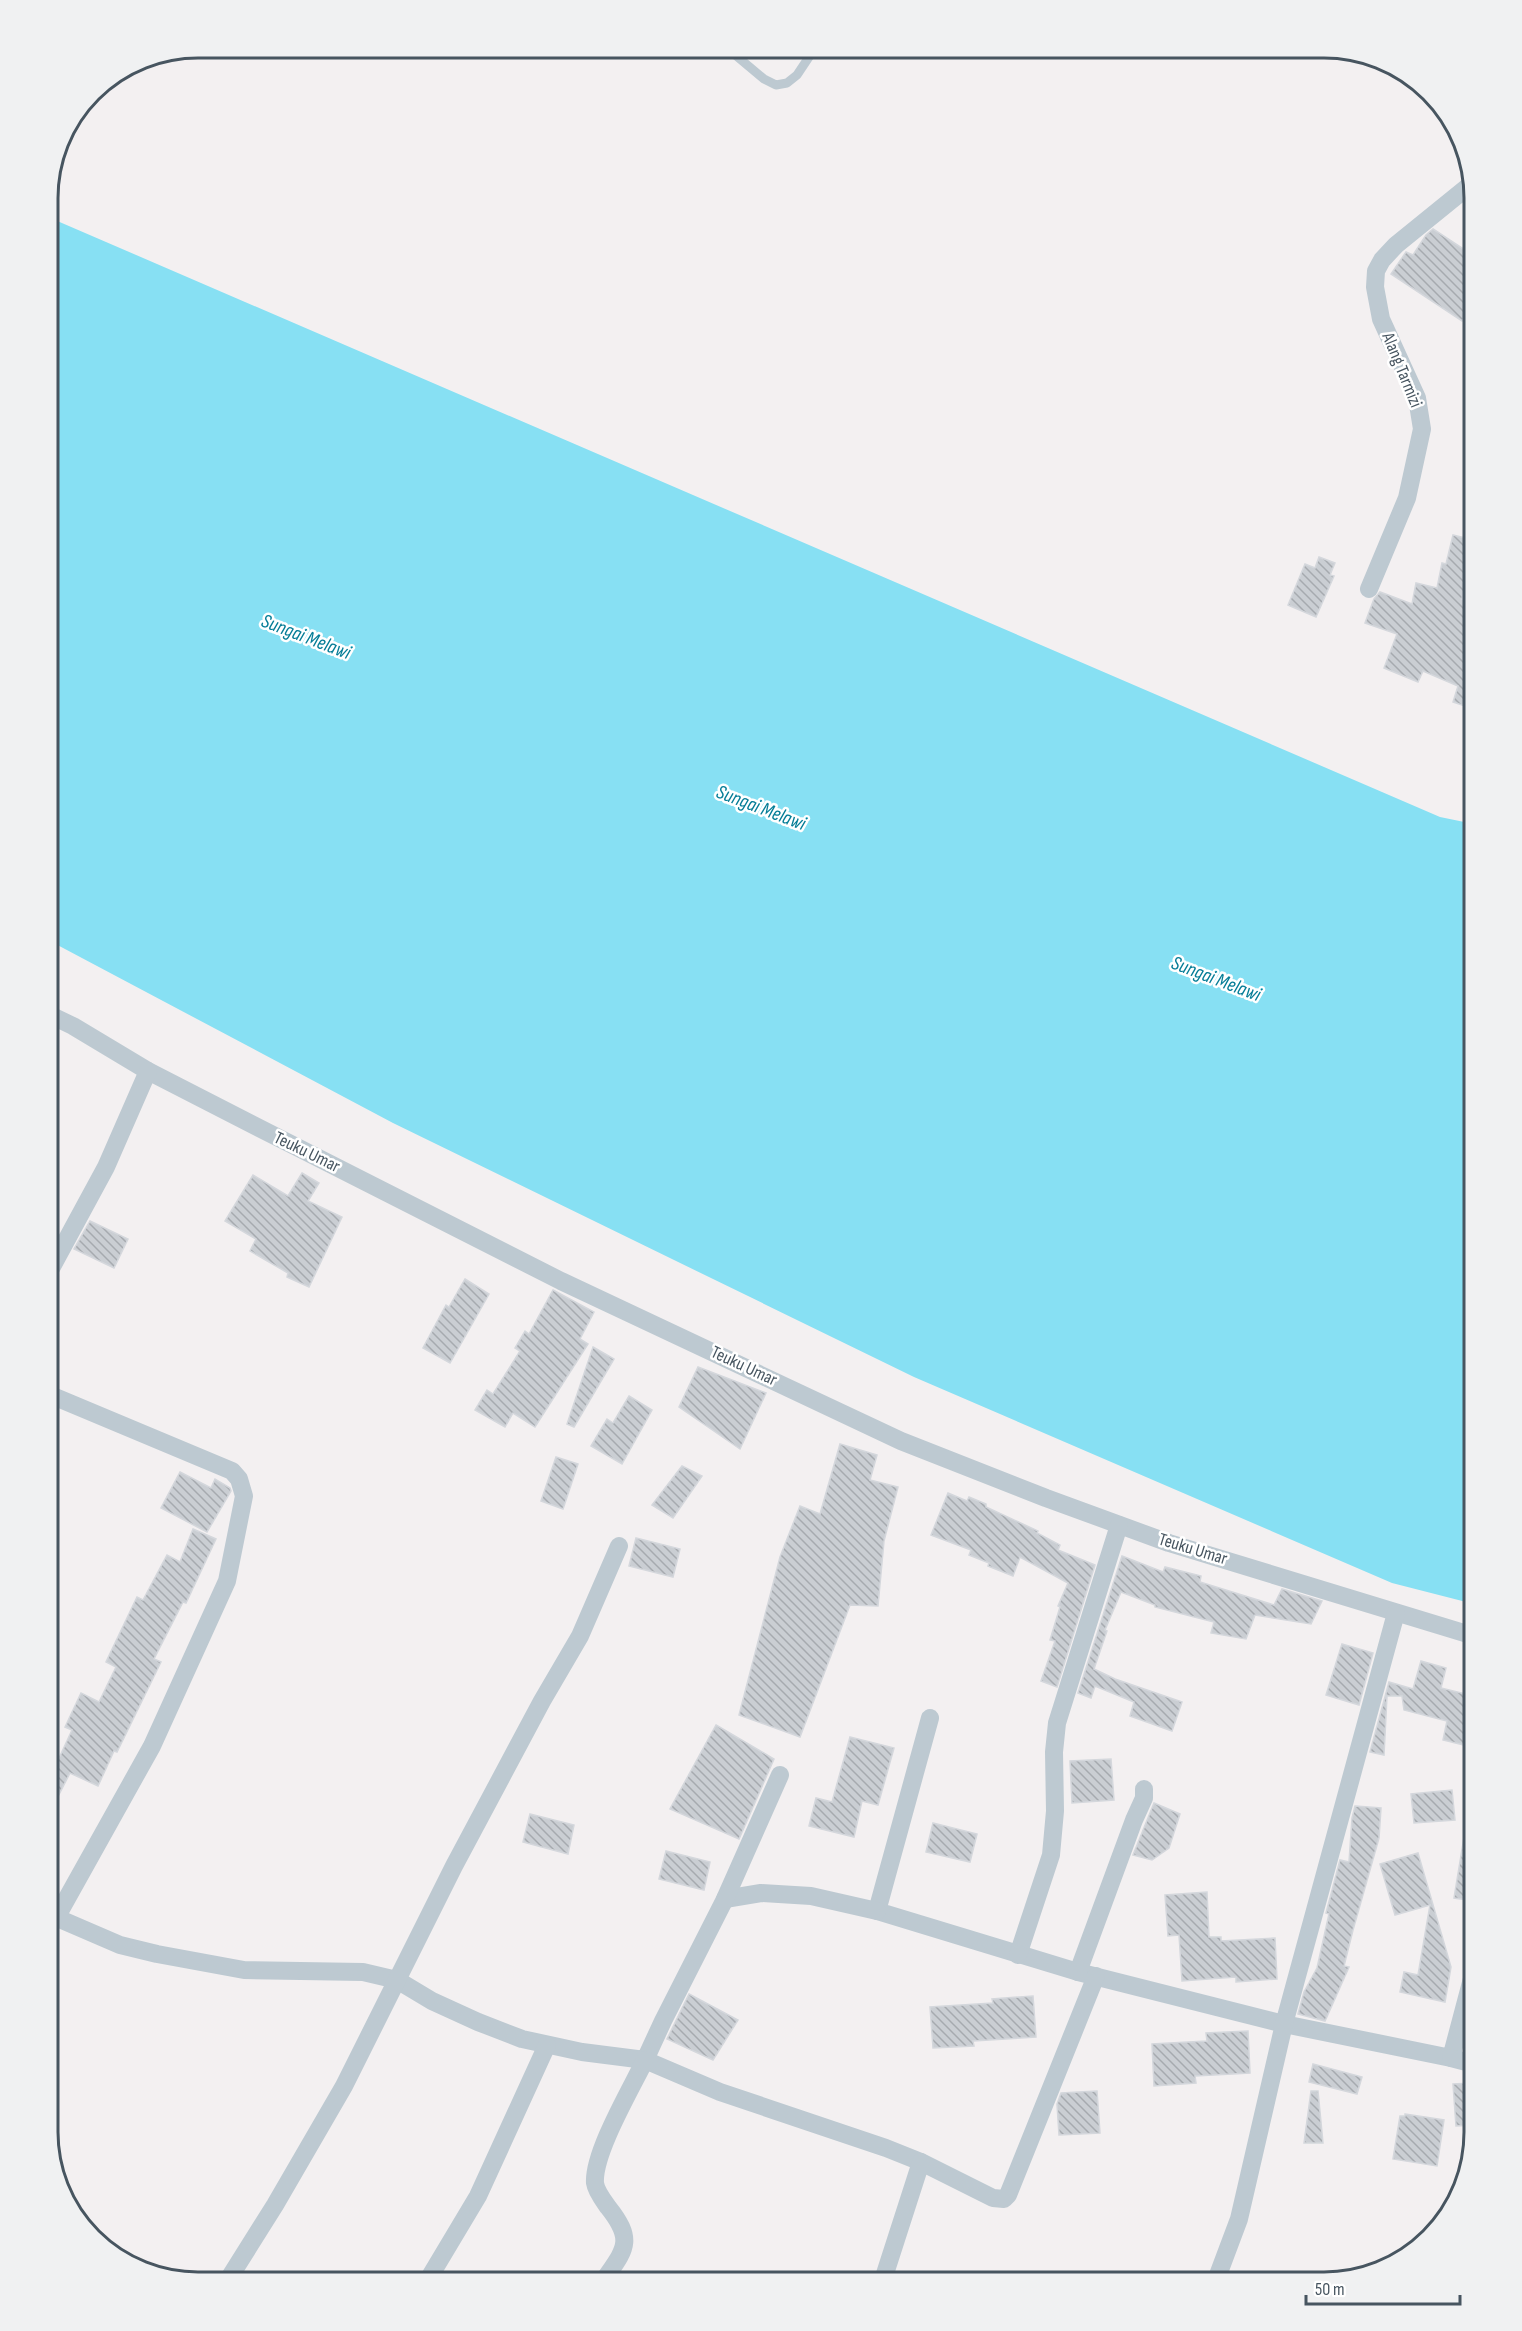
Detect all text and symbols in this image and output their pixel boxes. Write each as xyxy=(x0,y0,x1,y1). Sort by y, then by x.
street label: Alang Tarmizi xyxy=(1377,329,1427,411)
water label: Sungai Melawi xyxy=(258,609,355,666)
water label: Sungai Melawi xyxy=(713,780,810,837)
water label: Sungai Melawi xyxy=(1168,951,1265,1008)
street label: Teuku Umar xyxy=(271,1127,343,1177)
street label: Teuku Umar xyxy=(708,1342,780,1390)
street label: Teuku Umar xyxy=(1156,1529,1230,1569)
scale bar xyxy=(1306,2268,1460,2306)
text: 50 m xyxy=(1315,2279,1345,2300)

